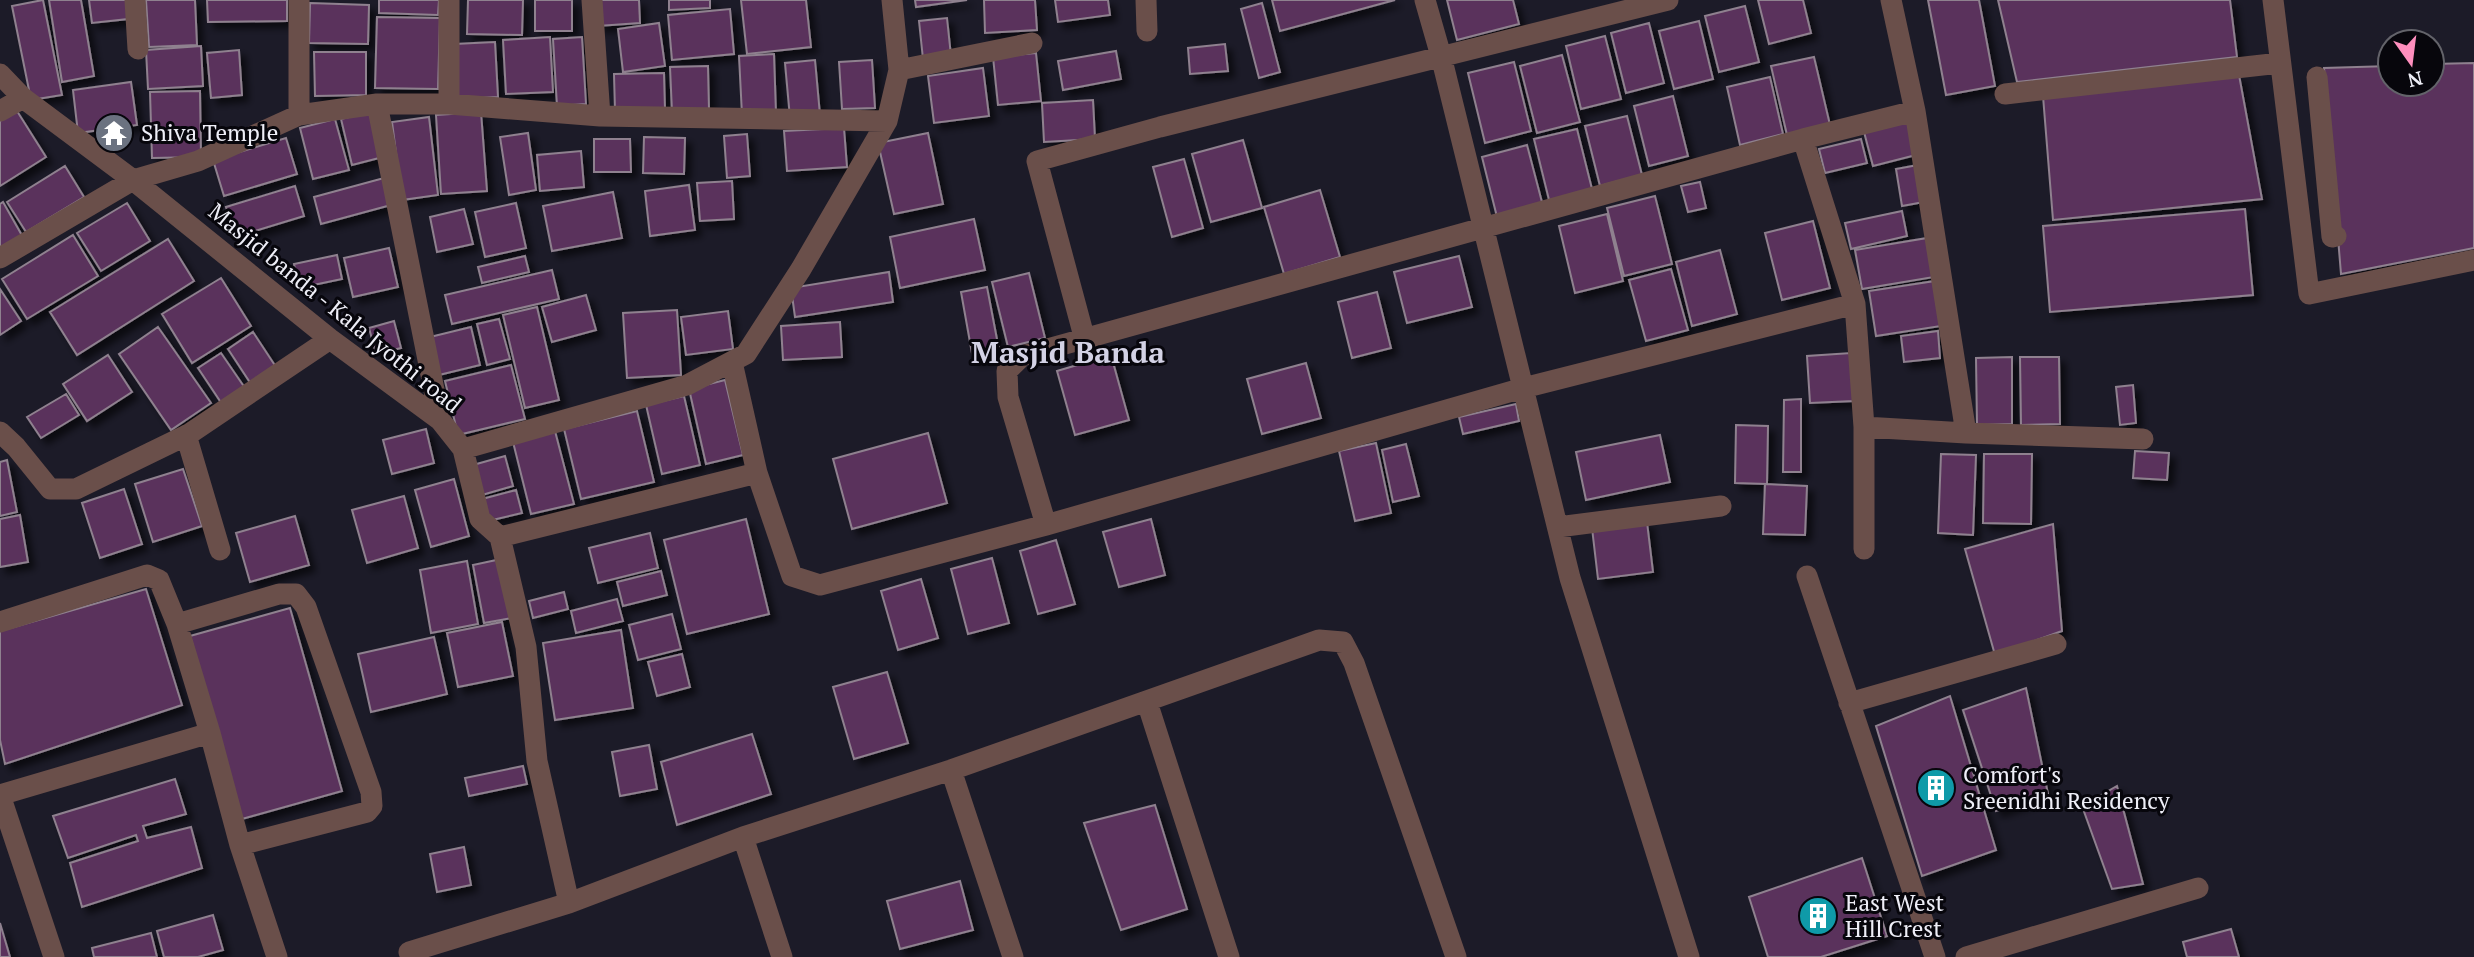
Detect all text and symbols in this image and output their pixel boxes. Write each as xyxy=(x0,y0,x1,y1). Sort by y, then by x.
north arrow xyxy=(2376,28,2446,98)
text: N xyxy=(2405,66,2425,94)
temple icon: Shiva Temple xyxy=(93,112,135,154)
place label: Shiva Temple xyxy=(141,117,278,148)
street label: Masjid banda - Kala Jyothi road xyxy=(202,196,469,420)
district label: Masjid Banda xyxy=(971,332,1165,372)
place label: Comfort's Sreenidhi Residency xyxy=(1963,759,2170,816)
building icon: Comfort's Sreenidhi Residency xyxy=(1915,767,1957,809)
place label: East West Hill Crest xyxy=(1845,887,1945,944)
building icon: East West Hill Crest xyxy=(1797,895,1839,937)

